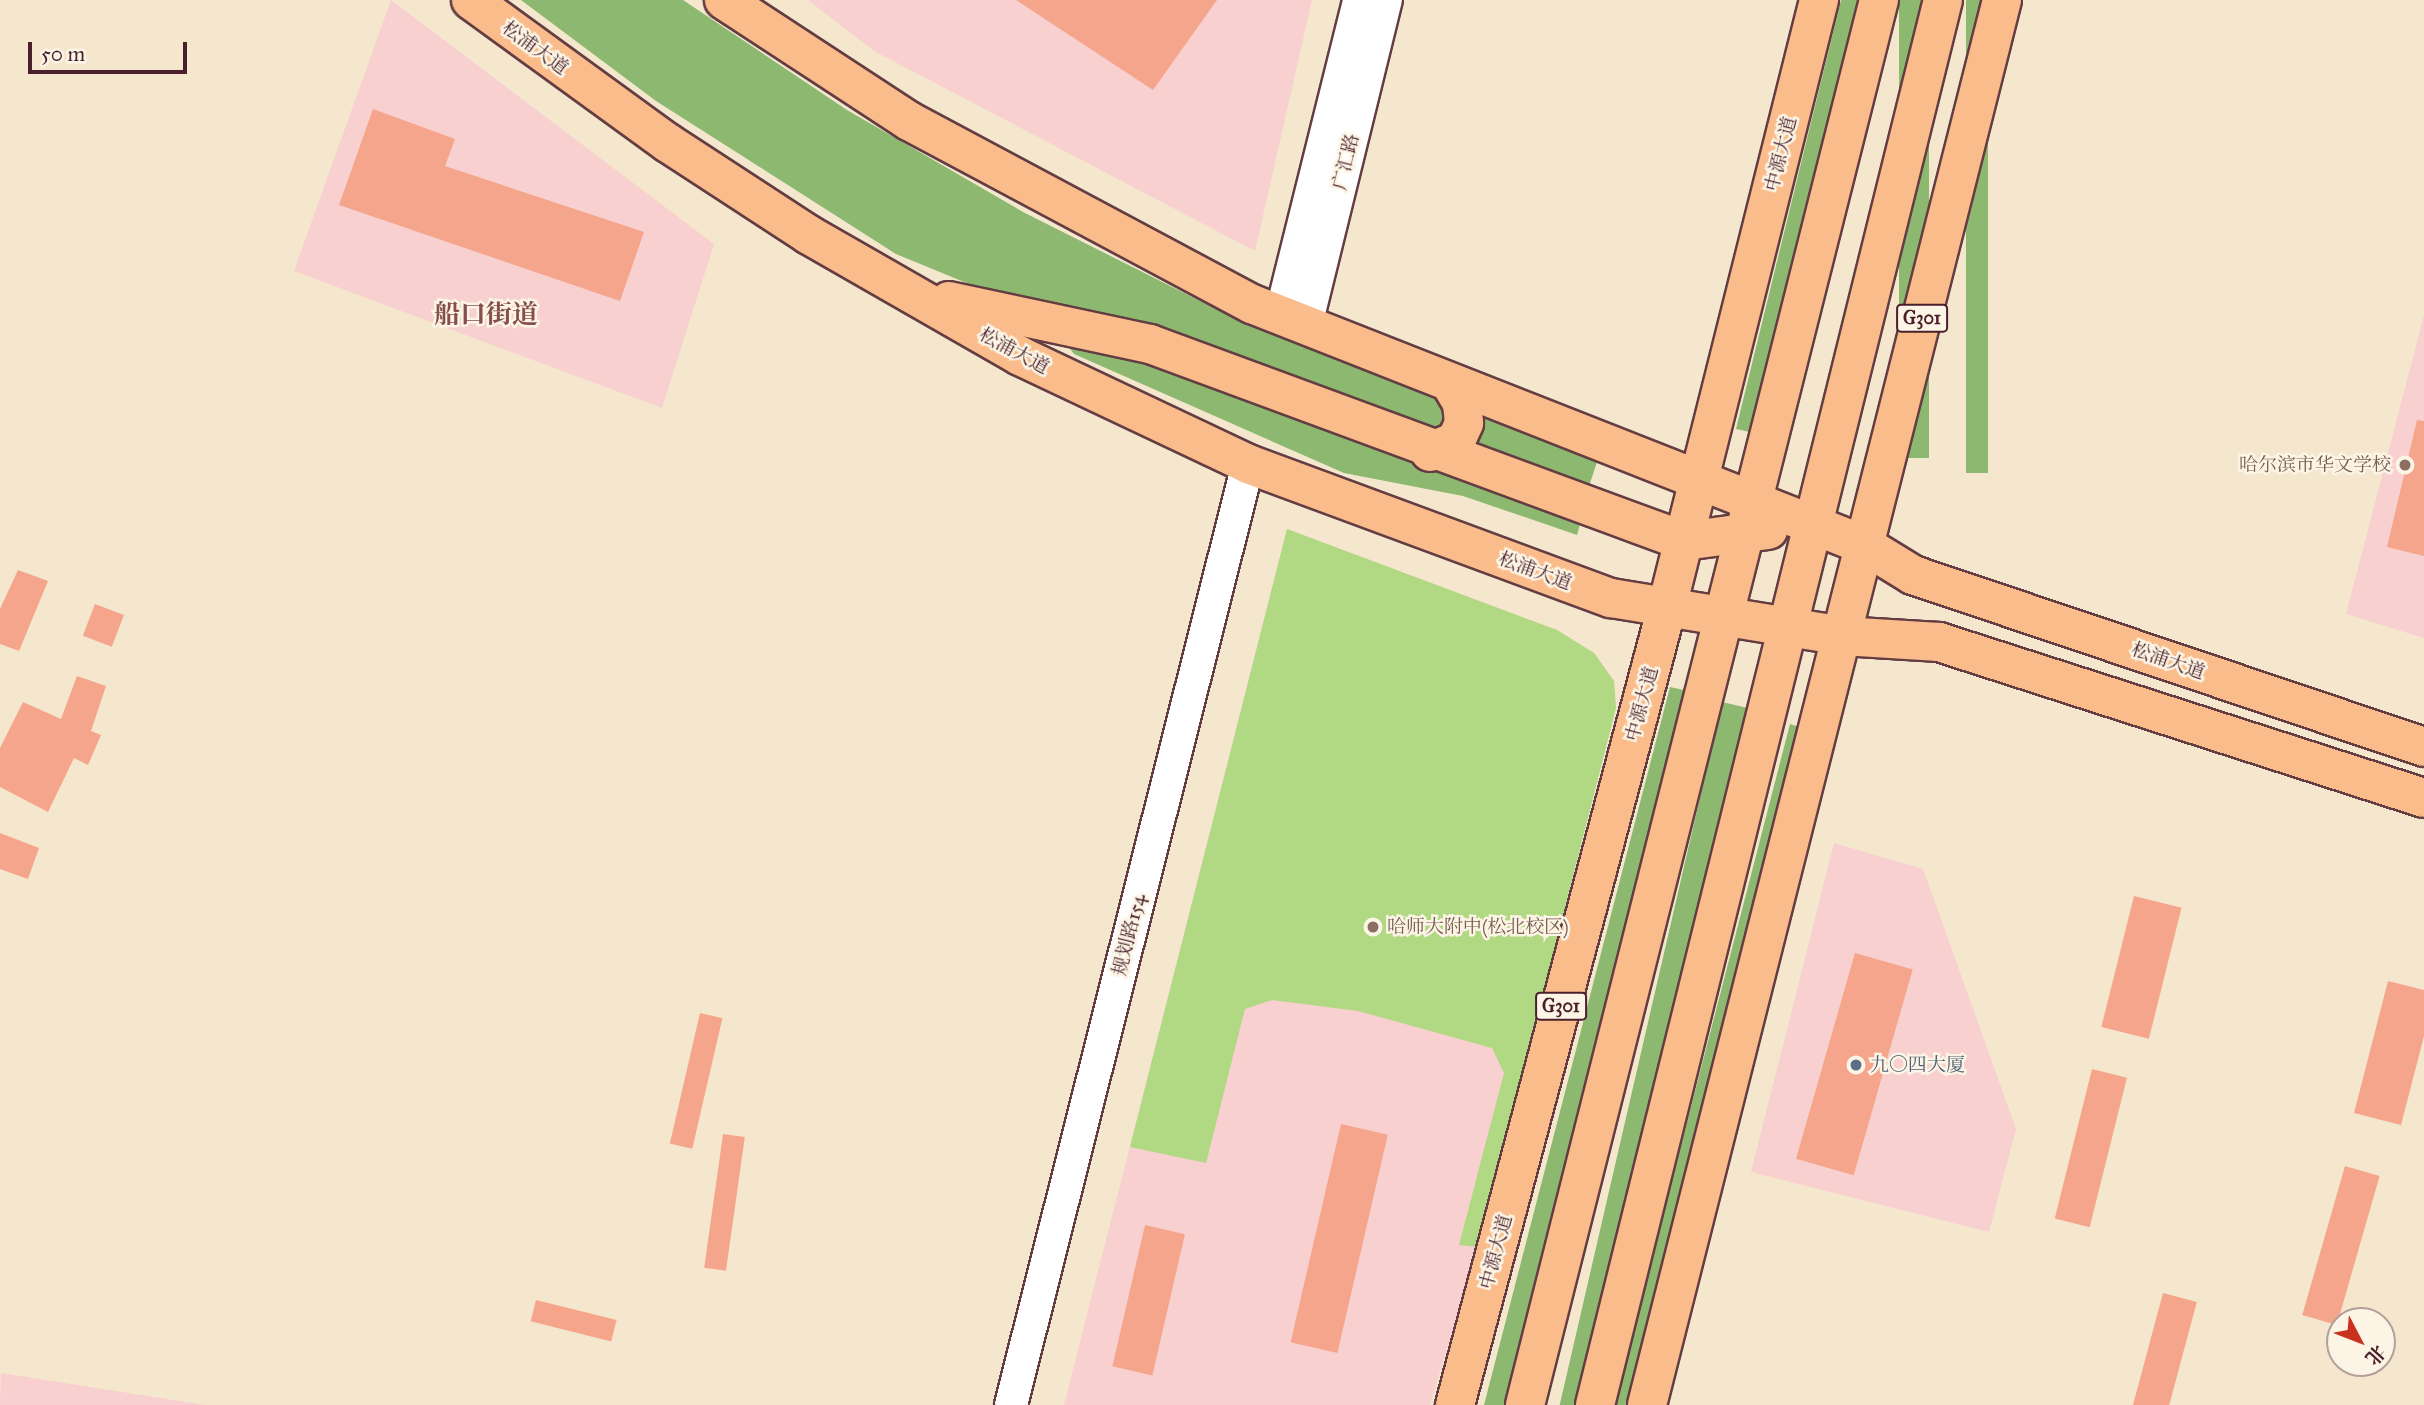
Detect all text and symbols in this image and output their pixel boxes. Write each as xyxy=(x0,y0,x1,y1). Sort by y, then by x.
street label: 松浦大道 xyxy=(498,16,572,80)
scale bar xyxy=(32,28,191,72)
text: 50 m xyxy=(41,41,85,67)
street label: 中源大道 xyxy=(1761,114,1801,194)
street label: 广汇路 xyxy=(1328,132,1364,192)
district label: 船口街道 xyxy=(434,299,538,331)
road number: G301 xyxy=(1896,304,1948,332)
street label: 松浦大道 xyxy=(975,323,1053,379)
place label: 哈尔滨市华文学校 xyxy=(2239,454,2391,476)
marker: 哈尔滨市华文学校 xyxy=(2397,457,2413,473)
street label: 松浦大道 xyxy=(1495,547,1575,595)
street label: 松浦大道 xyxy=(2128,638,2208,684)
street label: 中源大道 xyxy=(1621,664,1663,744)
street label: 规划路154 xyxy=(1108,892,1150,978)
place label: 哈师大附中(松北校区) xyxy=(1387,916,1569,938)
marker: 哈师大附中(松北校区) xyxy=(1365,919,1381,935)
road number: G301 xyxy=(1535,992,1587,1021)
place label: 九〇四大厦 xyxy=(1870,1054,1965,1076)
marker: 九〇四大厦 xyxy=(1848,1057,1864,1073)
street label: 中源大道 xyxy=(1475,1212,1517,1292)
north arrow xyxy=(2326,1307,2396,1377)
text: 北 xyxy=(2361,1340,2390,1370)

